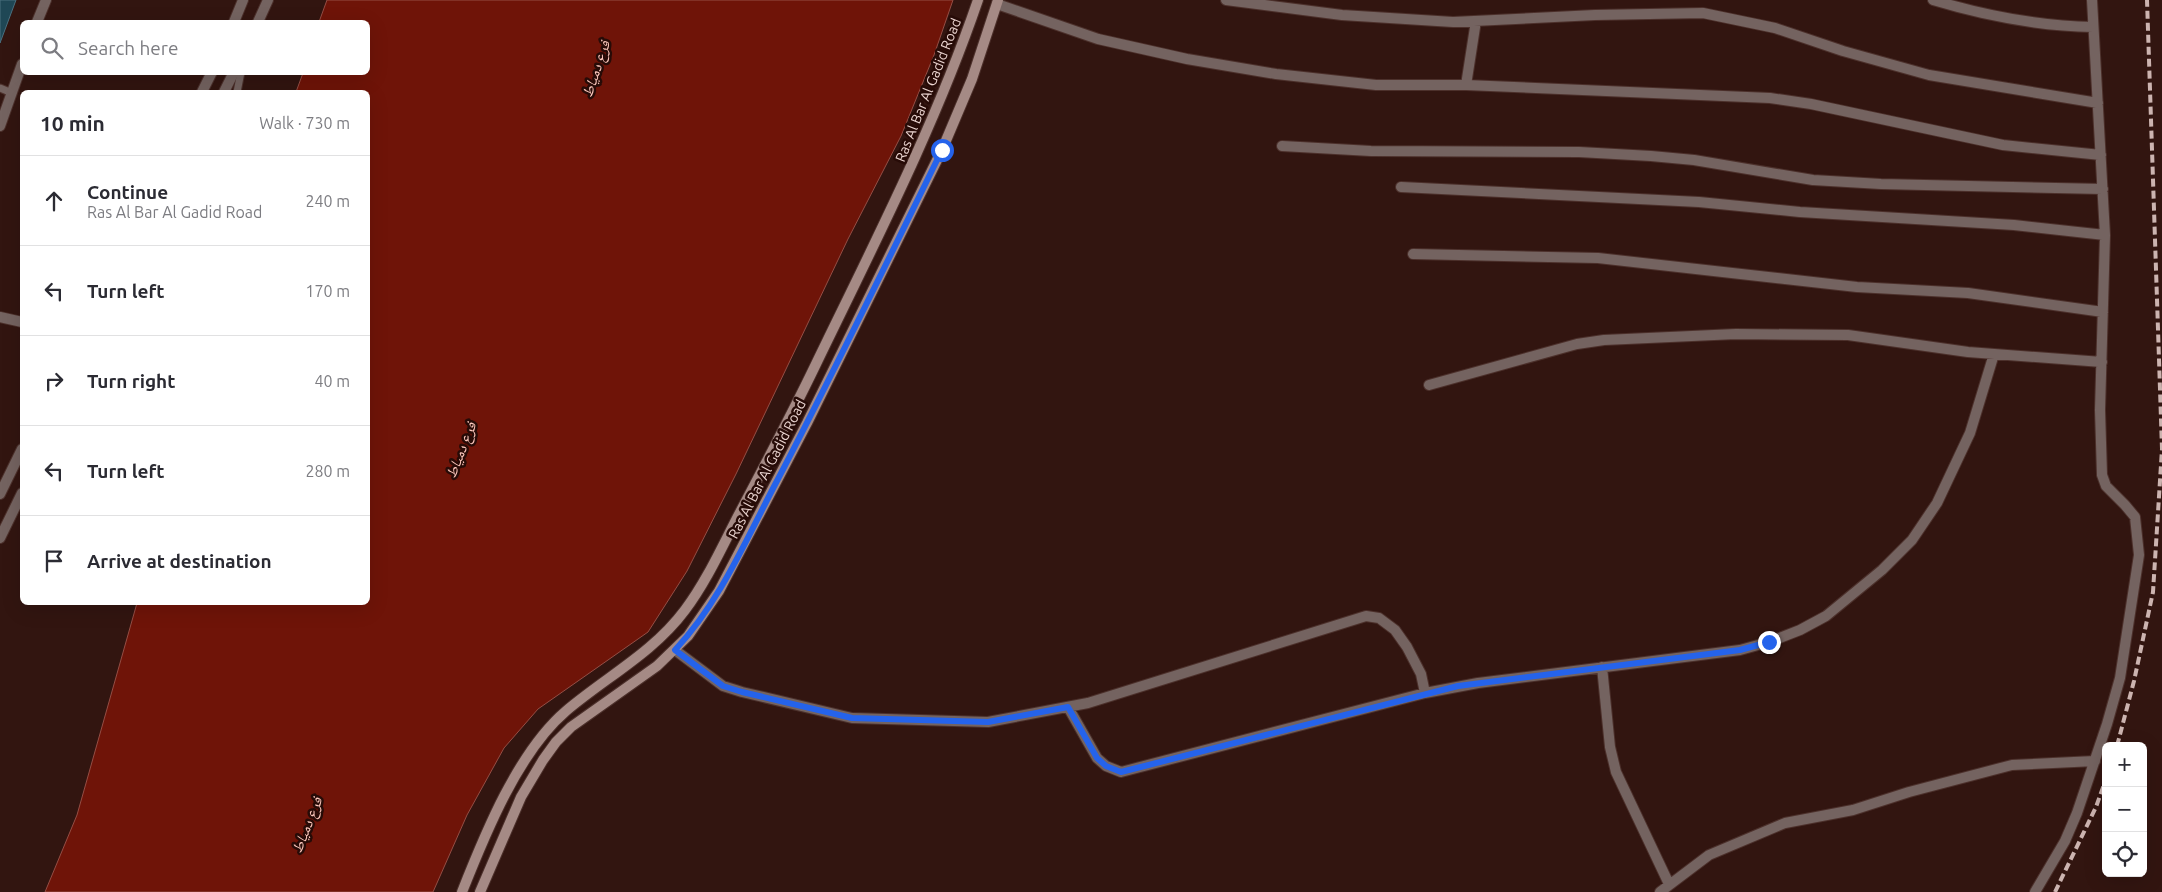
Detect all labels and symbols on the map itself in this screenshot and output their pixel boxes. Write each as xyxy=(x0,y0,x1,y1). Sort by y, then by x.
street label: Ras Al Bar Al Gadid Road xyxy=(892,16,964,164)
water label: فرع دمياط xyxy=(578,37,615,100)
route start xyxy=(931,139,954,162)
street label: Ras Al Bar Al Gadid Road xyxy=(725,397,809,541)
water label: فرع دمياط xyxy=(442,418,482,481)
route end xyxy=(1758,631,1781,654)
water label: فرع دمياط xyxy=(288,793,328,856)

